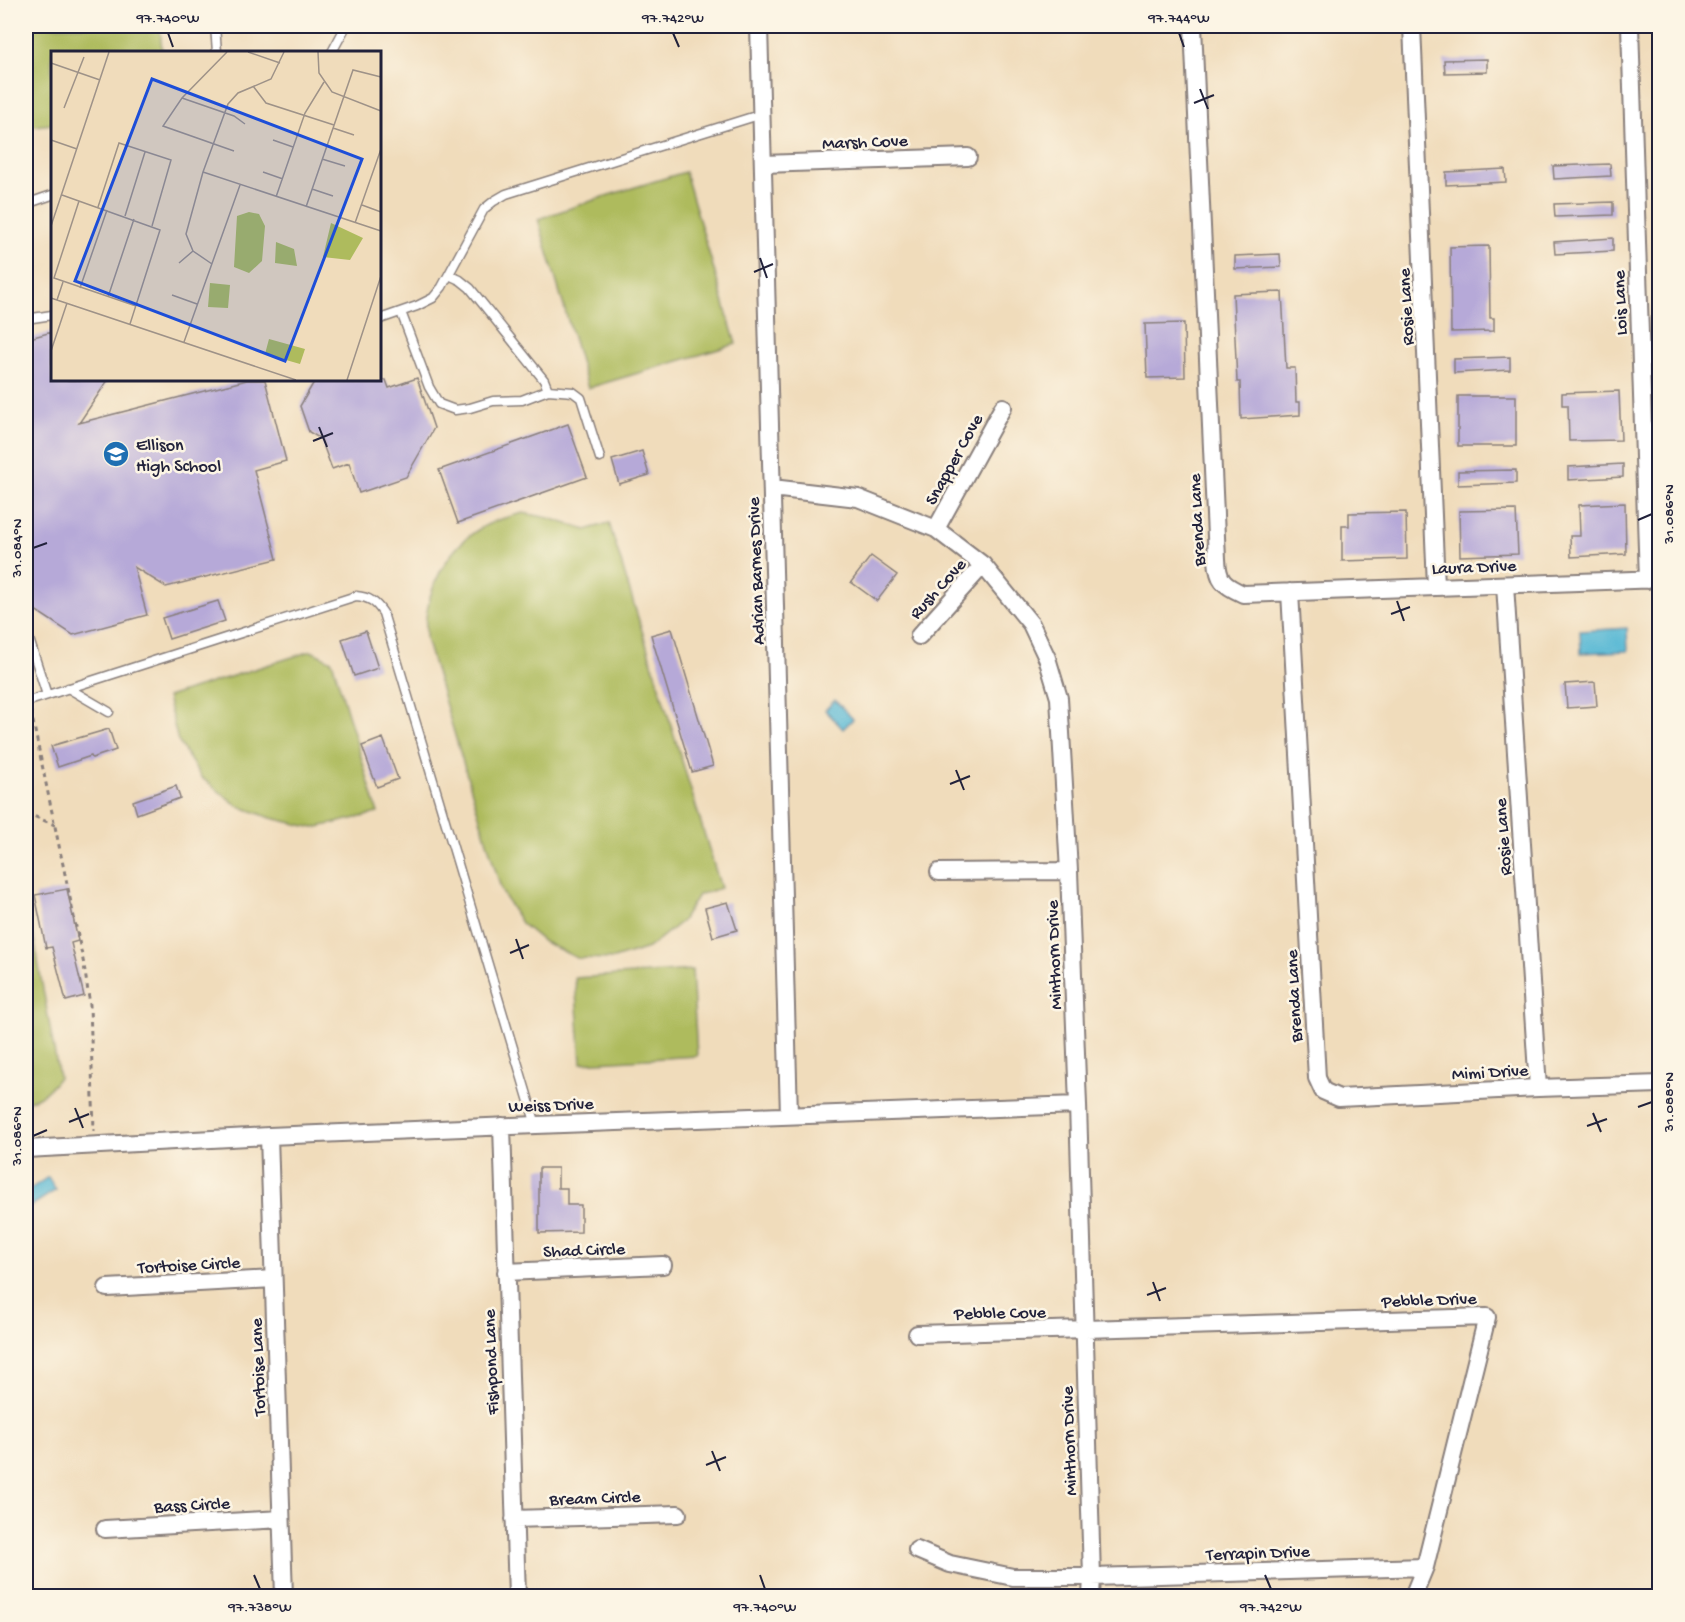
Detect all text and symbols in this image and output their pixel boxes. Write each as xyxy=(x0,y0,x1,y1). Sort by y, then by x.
text: 97.740°W xyxy=(136,10,200,28)
text: 97.742°W xyxy=(641,10,704,28)
text: 97.744°W xyxy=(1147,10,1210,28)
inset map xyxy=(51,51,381,381)
street label: Marsh Cove xyxy=(822,131,909,155)
street label: Rosie Lane xyxy=(1395,267,1420,346)
street label: Lois Lane xyxy=(1610,269,1633,336)
street label: Snapper Cove xyxy=(922,410,989,509)
place label: Ellison High School xyxy=(136,436,221,478)
school or university icon: Ellison High School xyxy=(101,439,131,469)
street label: Brenda Lane xyxy=(1186,472,1211,568)
text: 31.086°N xyxy=(1661,484,1679,545)
street label: Adrian Barnes Drive xyxy=(744,496,771,645)
text: 31.084°N xyxy=(9,518,27,578)
street label: Rush Cove xyxy=(906,554,972,624)
street label: Laura Drive xyxy=(1431,556,1518,580)
street label: Rosie Lane xyxy=(1491,797,1518,876)
street label: Minthorn Drive xyxy=(1043,899,1068,1010)
street label: Brenda Lane xyxy=(1283,948,1308,1044)
street label: Mimi Drive xyxy=(1451,1061,1530,1086)
text: 31.088°N xyxy=(1661,1072,1679,1133)
street label: Weiss Drive xyxy=(508,1094,595,1118)
text: 31.086°N xyxy=(9,1106,27,1167)
street label: Shad Circle xyxy=(543,1240,626,1263)
street label: Tortoise Circle xyxy=(136,1253,242,1280)
street label: Pebble Drive xyxy=(1380,1289,1478,1314)
street label: Pebble Cove xyxy=(953,1303,1047,1326)
street label: Fishpond Lane xyxy=(480,1308,505,1416)
street label: Tortoise Lane xyxy=(247,1317,272,1417)
street label: Minthorn Drive xyxy=(1058,1385,1083,1496)
street label: Bream Circle xyxy=(548,1487,642,1512)
street label: Bass Circle xyxy=(153,1494,231,1519)
street label: Terrapin Drive xyxy=(1205,1542,1311,1567)
text: 97.738°W xyxy=(227,1599,292,1617)
text: 97.740°W xyxy=(733,1599,797,1617)
text: 97.742°W xyxy=(1239,1599,1302,1617)

